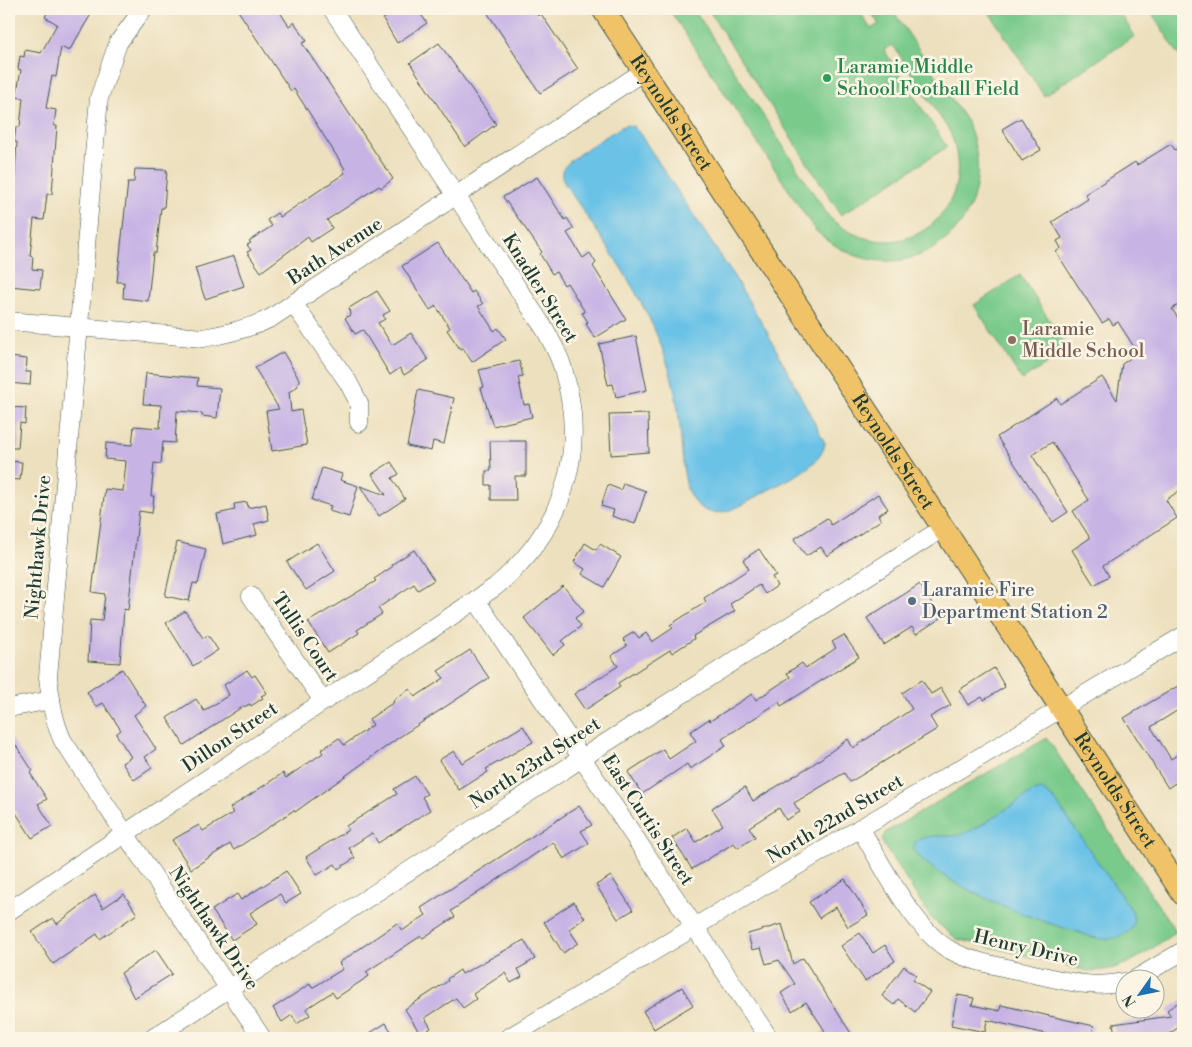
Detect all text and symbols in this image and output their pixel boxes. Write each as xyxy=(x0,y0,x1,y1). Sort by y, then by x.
street label: Reynolds Street xyxy=(624,50,718,176)
place label: Laramie Middle School Football Field xyxy=(837,55,1019,101)
marker: Laramie Middle School Football Field xyxy=(821,72,833,84)
street label: Bath Avenue xyxy=(282,212,387,291)
street label: Knadler Street xyxy=(497,229,583,347)
place label: Laramie Middle School xyxy=(1022,317,1145,363)
marker: Laramie Middle School xyxy=(1006,334,1018,346)
street label: Reynolds Street xyxy=(846,389,940,514)
street label: Nighthawk Drive xyxy=(20,474,56,620)
place label: Laramie Fire Department Station 2 xyxy=(922,578,1108,624)
street label: Tullis Court xyxy=(266,588,344,686)
marker: Laramie Fire Department Station 2 xyxy=(906,595,918,607)
street label: Dillon Street xyxy=(178,696,282,778)
street label: North 23rd Street xyxy=(465,712,605,814)
street label: Reynolds Street xyxy=(1068,728,1162,853)
street label: East Curtis Street xyxy=(597,750,699,890)
street label: North 22nd Street xyxy=(762,769,908,869)
street label: Nighthawk Drive xyxy=(164,861,264,995)
street label: Henry Drive xyxy=(971,924,1081,972)
north arrow xyxy=(1114,970,1164,1020)
text: N xyxy=(1119,991,1141,1010)

